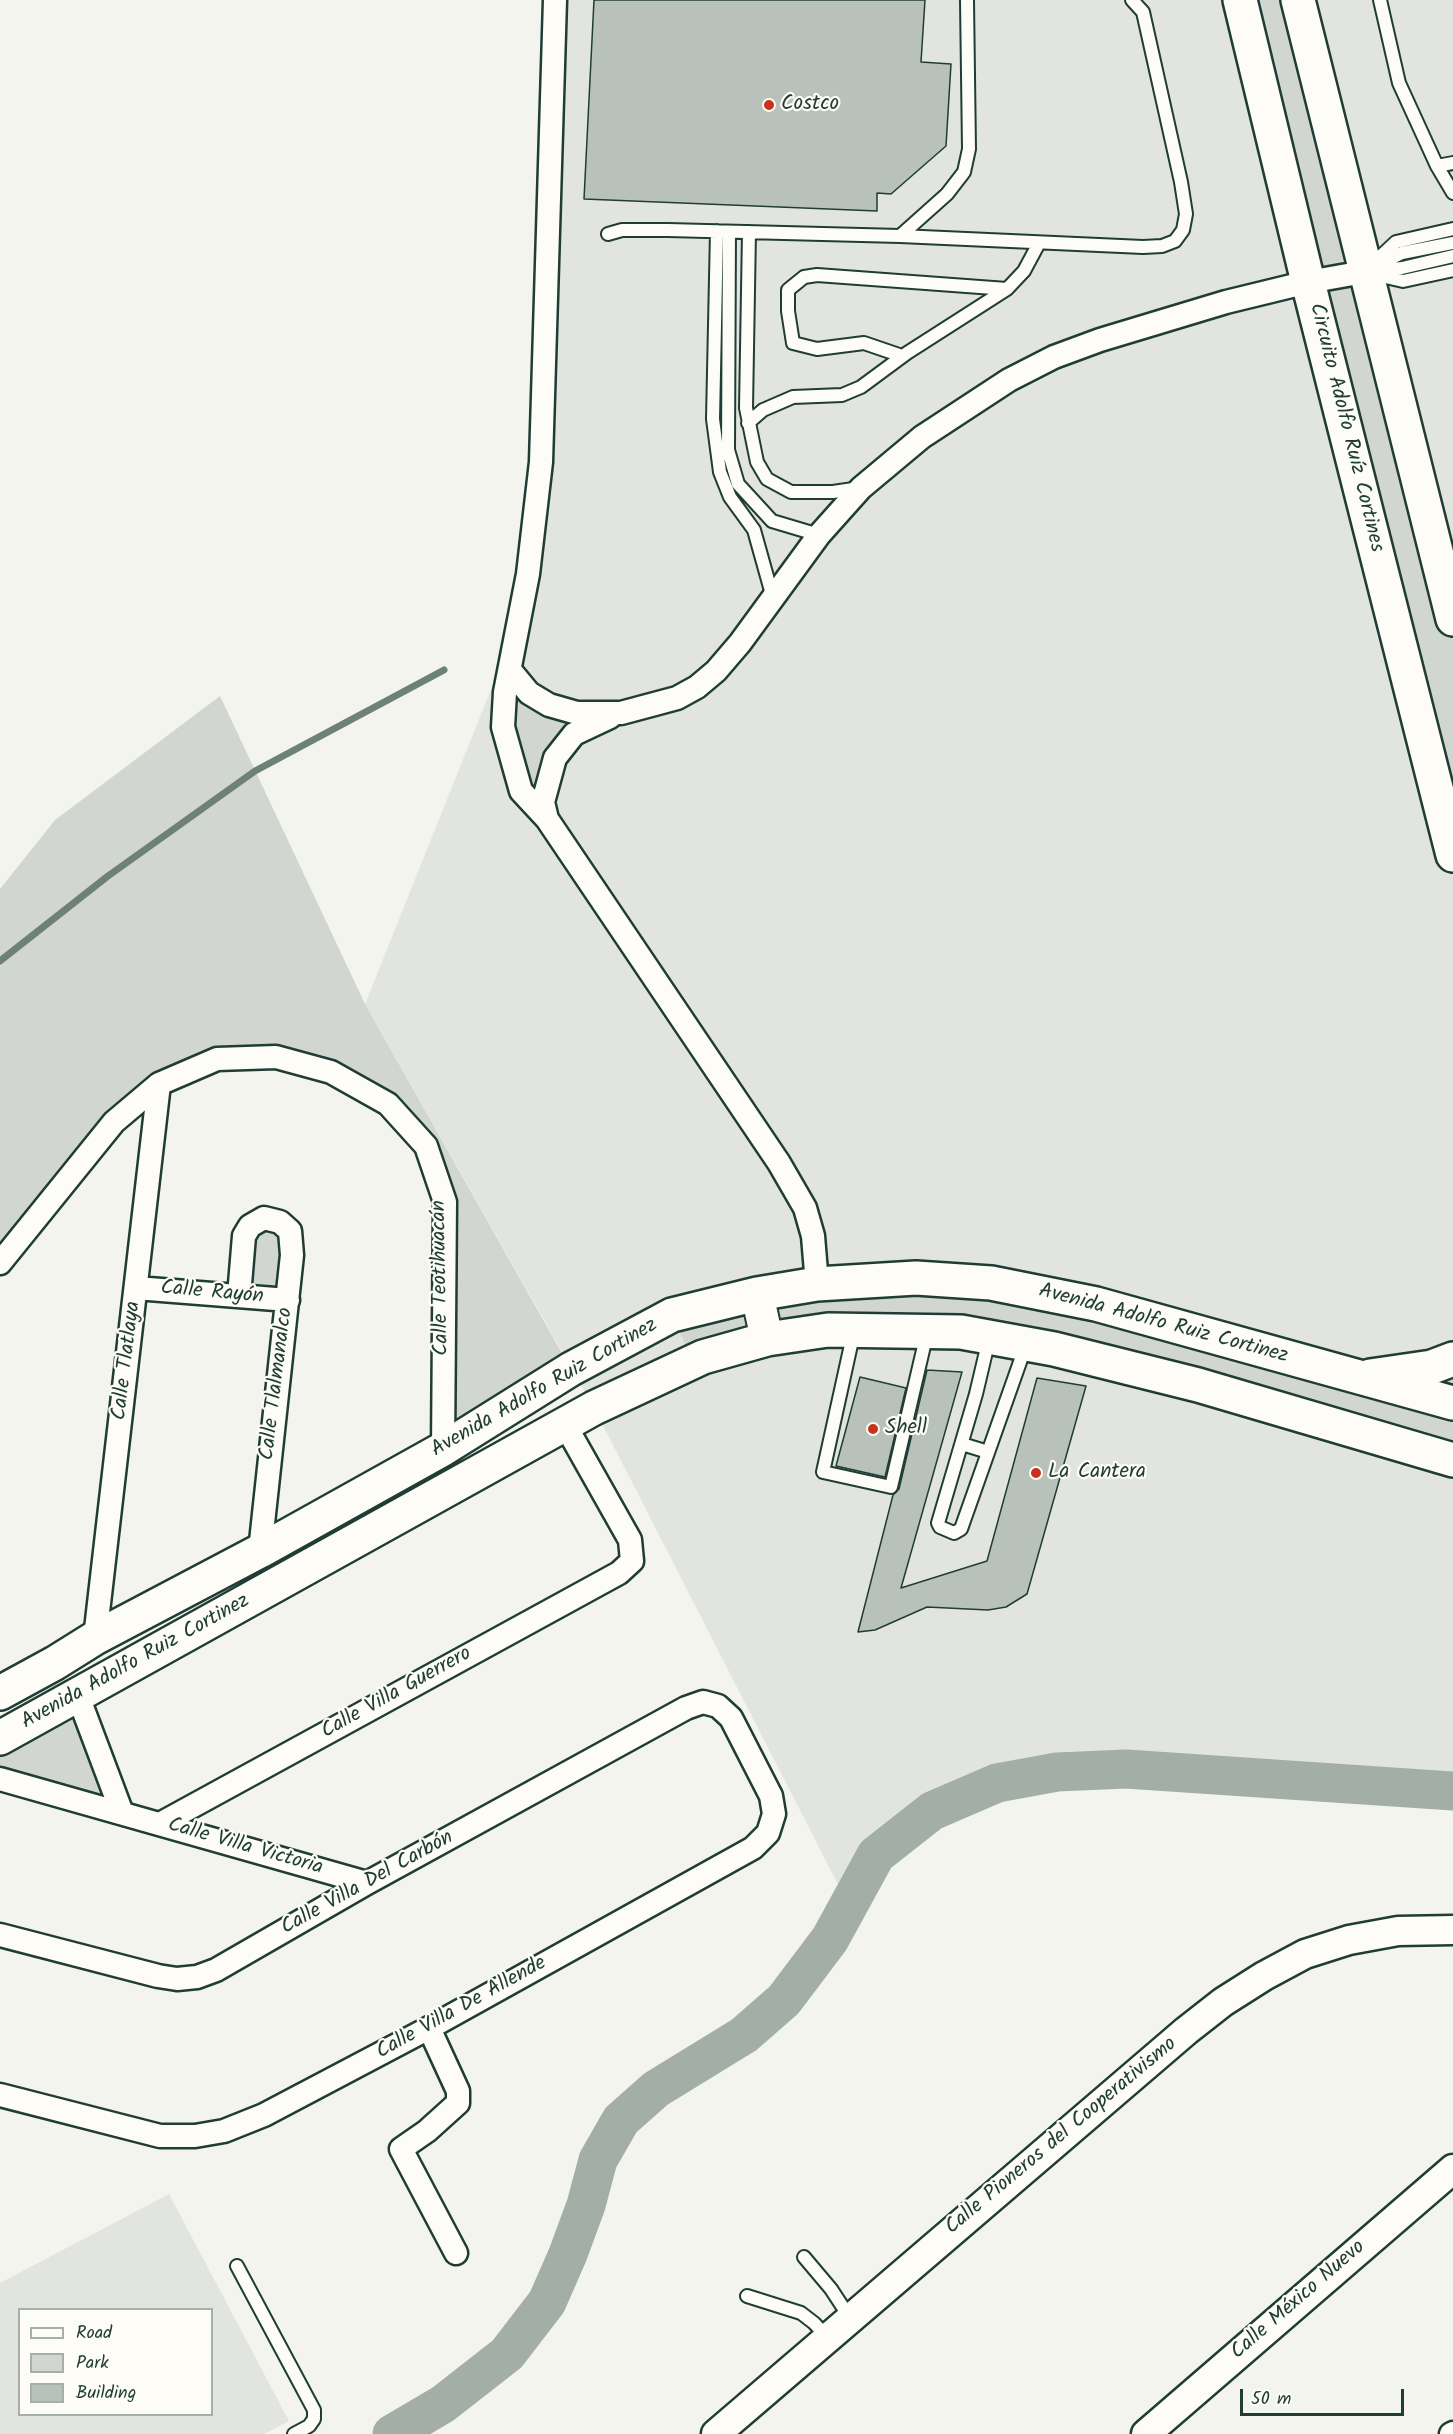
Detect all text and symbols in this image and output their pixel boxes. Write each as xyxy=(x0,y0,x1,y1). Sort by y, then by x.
place label: Costco xyxy=(781,92,839,118)
marker: Costco xyxy=(762,98,776,112)
street label: Circuito Adolfo Ruíz Cortines xyxy=(1302,301,1388,555)
street label: Calle Teotihuacán xyxy=(428,1200,456,1356)
street label: Calle Rayón xyxy=(159,1277,265,1311)
street label: Avenida Adolfo Ruiz Cortinez xyxy=(1036,1280,1290,1370)
street label: Calle Tlatlaya xyxy=(108,1300,148,1422)
street label: Calle Tlalmanalco xyxy=(256,1306,300,1462)
street label: Avenida Adolfo Ruiz Cortinez xyxy=(427,1314,663,1464)
place label: Shell xyxy=(885,1416,927,1442)
marker: Shell xyxy=(866,1422,880,1436)
place label: La Cantera xyxy=(1048,1460,1146,1486)
marker: La Cantera xyxy=(1029,1466,1043,1480)
street label: Avenida Adolfo Ruiz Cortinez xyxy=(18,1590,254,1736)
street label: Calle Villa Guerrero xyxy=(318,1642,476,1746)
street label: Calle Villa Victoria xyxy=(164,1814,326,1882)
street label: Calle Villa Del Carbón xyxy=(278,1826,458,1942)
street label: Calle Villa De Allende xyxy=(373,1952,551,2066)
street label: Calle Pioneros del Cooperativismo xyxy=(941,2033,1183,2241)
street label: Calle México Nuevo xyxy=(1227,2236,1371,2366)
legend xyxy=(18,2308,213,2416)
text: Road xyxy=(76,2319,112,2348)
text: Park xyxy=(76,2349,109,2378)
scale bar xyxy=(1243,2377,1406,2415)
text: Building xyxy=(76,2379,136,2408)
text: 50 m xyxy=(1251,2385,1291,2414)

